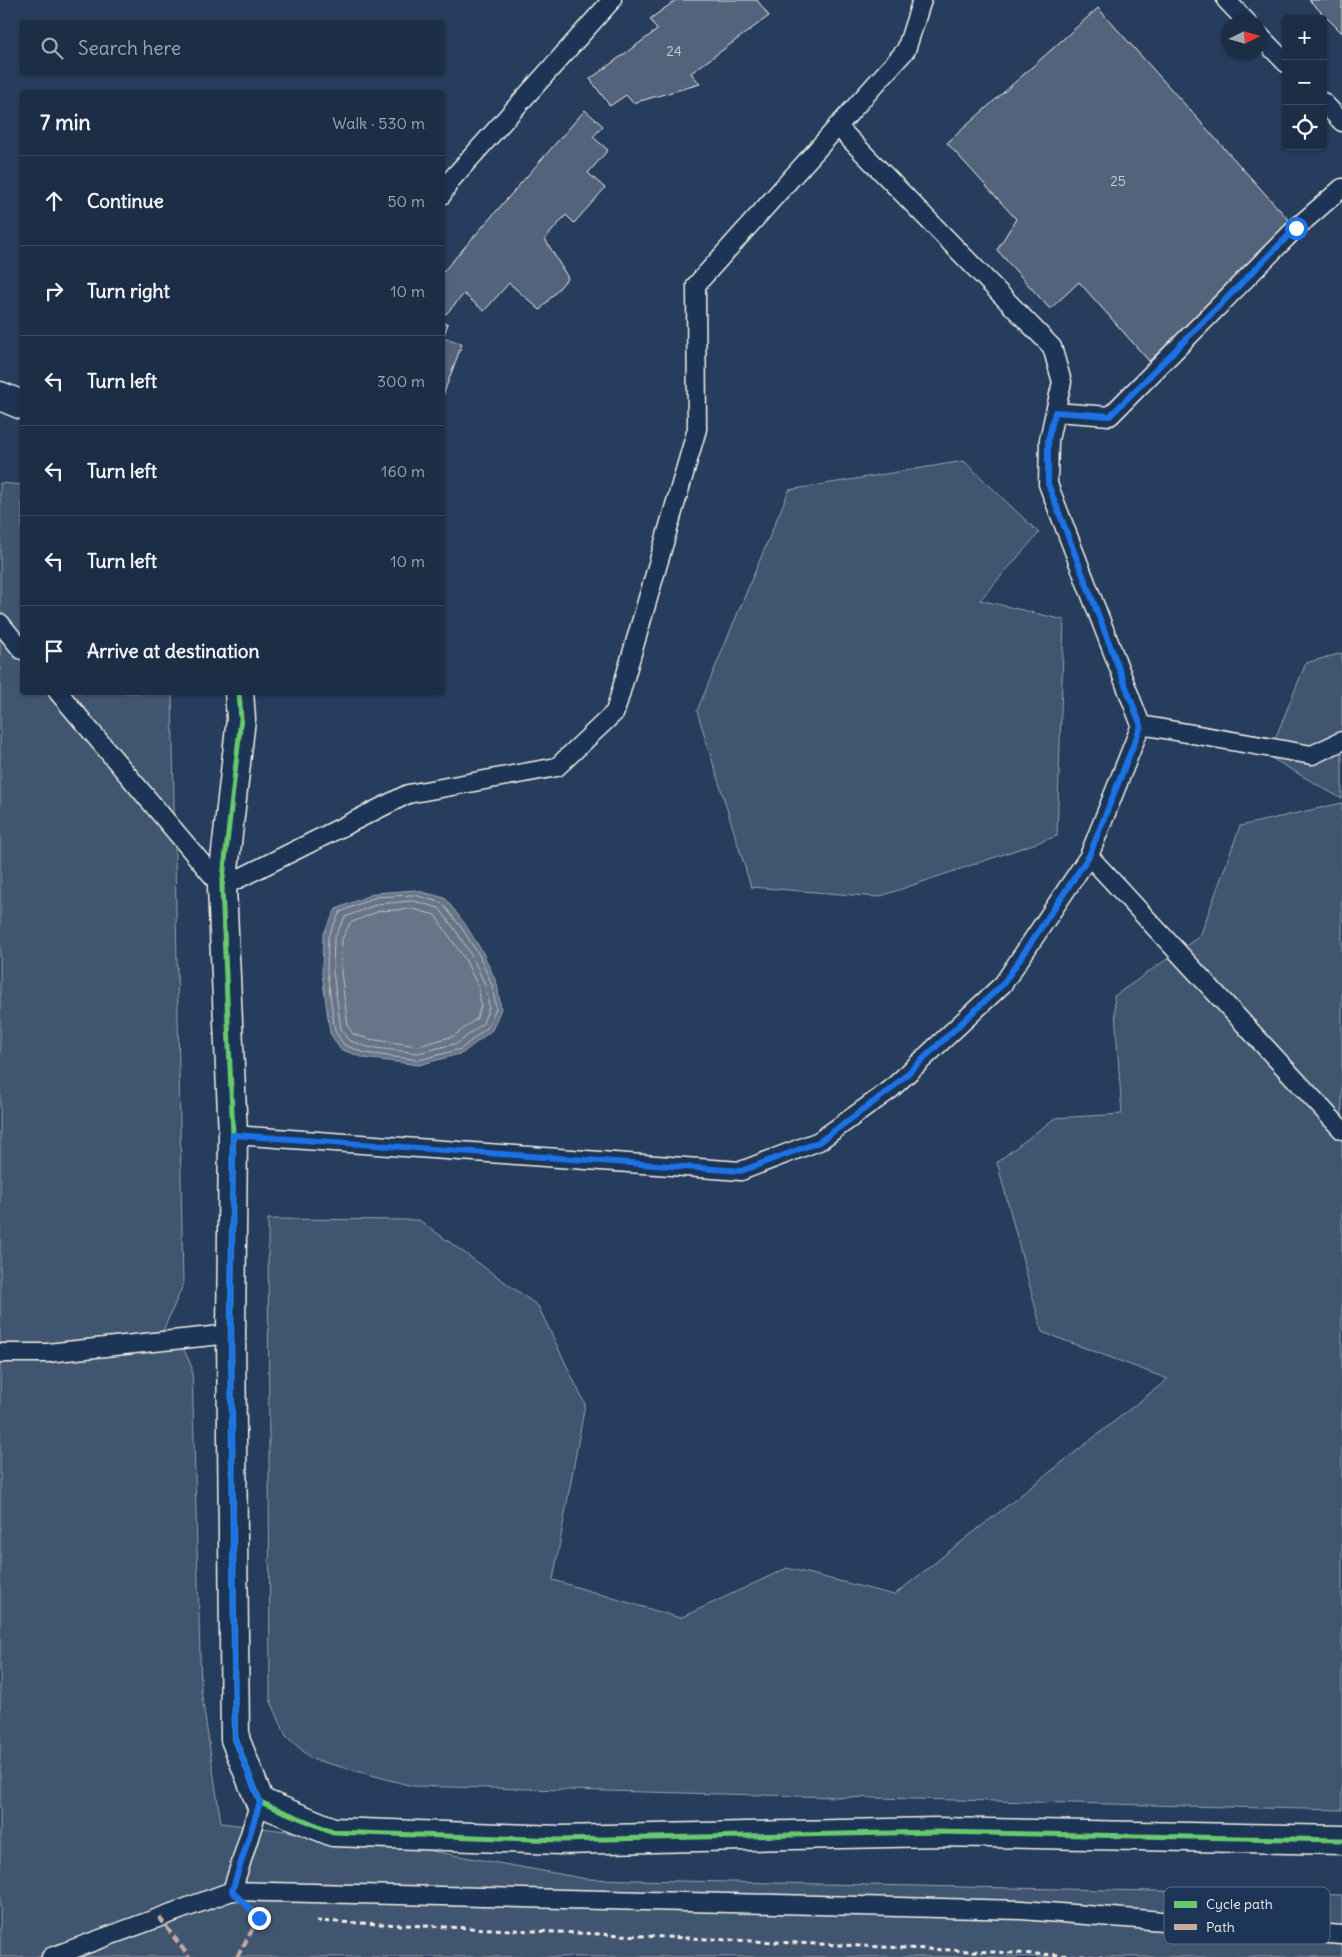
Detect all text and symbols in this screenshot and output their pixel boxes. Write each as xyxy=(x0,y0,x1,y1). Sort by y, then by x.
north arrow xyxy=(1222,15,1267,60)
map controls xyxy=(1282,15,1327,150)
button: + xyxy=(1282,15,1327,60)
search box xyxy=(20,20,445,75)
icon: search xyxy=(38,34,66,62)
text: Search here xyxy=(78,36,181,60)
house number: 24 xyxy=(666,42,682,60)
button: − xyxy=(1282,60,1327,105)
button: locate xyxy=(1282,105,1327,150)
text: 7 min xyxy=(40,109,91,136)
text: Walk · 530 m xyxy=(332,113,425,133)
house number: 25 xyxy=(1110,172,1126,190)
icon: ahead xyxy=(40,187,68,215)
text: Continue xyxy=(87,189,164,213)
text: 50 m xyxy=(387,191,425,211)
route start xyxy=(1285,217,1308,240)
icon: right xyxy=(40,277,68,305)
text: Turn right xyxy=(87,279,170,303)
text: 10 m xyxy=(390,281,425,301)
icon: left xyxy=(40,367,68,395)
text: Turn left xyxy=(87,369,157,393)
text: 300 m xyxy=(377,371,425,391)
icon: left xyxy=(40,457,68,485)
text: Turn left xyxy=(87,459,157,483)
text: 160 m xyxy=(381,461,425,481)
icon: left xyxy=(40,547,68,575)
text: Turn left xyxy=(87,549,157,573)
text: 10 m xyxy=(390,551,425,571)
icon: arrive xyxy=(40,637,68,665)
text: Arrive at destination xyxy=(87,639,260,663)
legend xyxy=(1164,1887,1330,1944)
text: Cycle path xyxy=(1206,1895,1273,1913)
route end xyxy=(248,1907,271,1930)
text: Path xyxy=(1206,1918,1235,1936)

